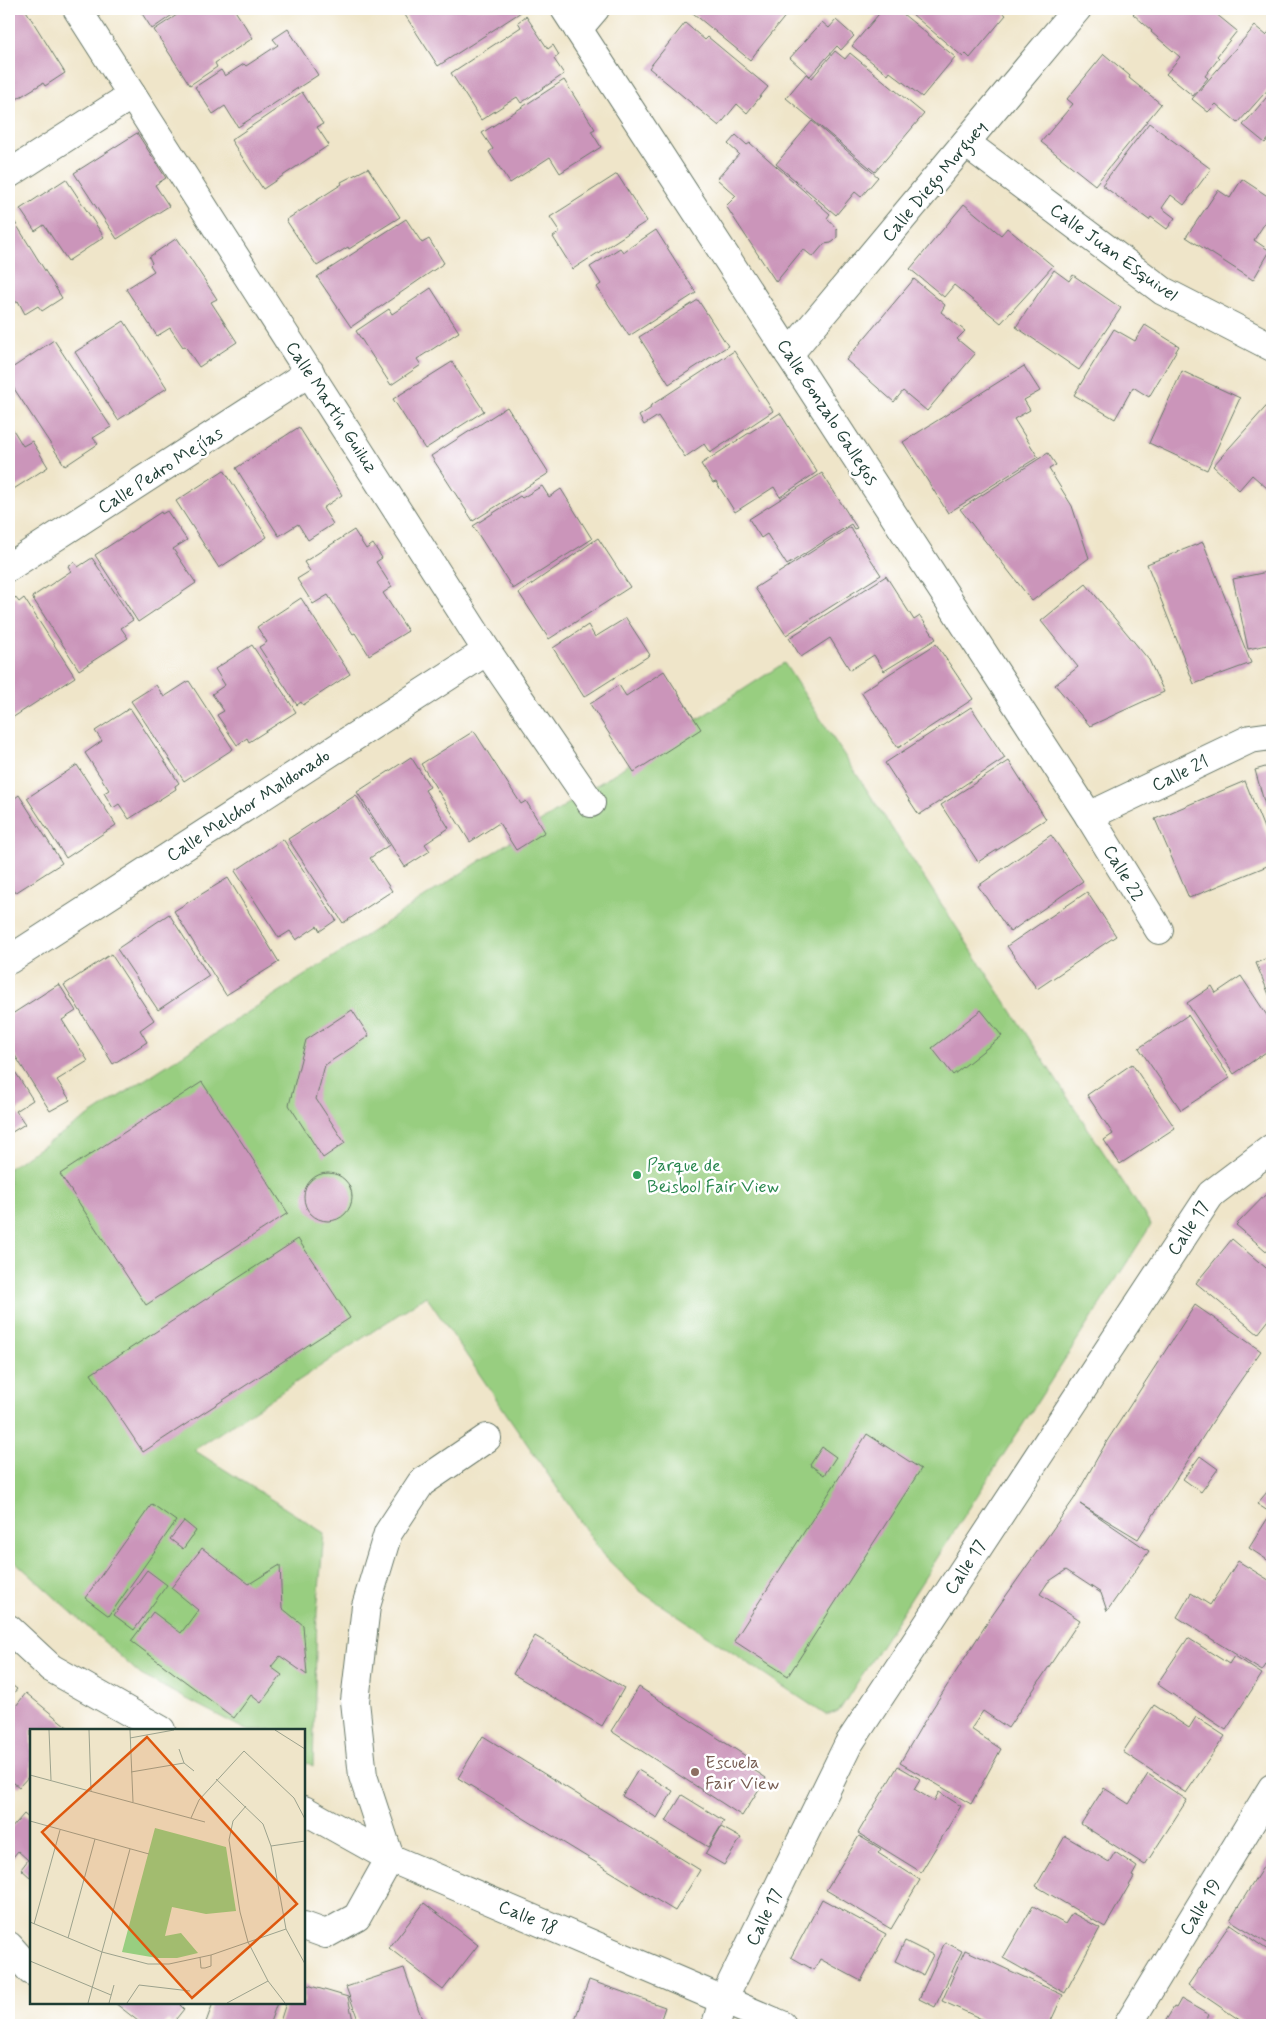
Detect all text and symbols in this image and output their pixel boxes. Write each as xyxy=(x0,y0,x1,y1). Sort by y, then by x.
street label: Calle Diego Morguey xyxy=(877,116,994,249)
street label: Calle Juan Esquivel xyxy=(1045,198,1182,307)
street label: Calle Gonzalo Gallegos xyxy=(769,335,883,491)
street label: Calle Martín Guiluz xyxy=(280,337,383,478)
street label: Calle Pedro Mejías xyxy=(93,421,228,520)
street label: Calle Melchor Maldonado xyxy=(162,744,335,868)
street label: Calle 21 xyxy=(1148,750,1213,798)
street label: Calle 22 xyxy=(1097,841,1149,906)
place label: Parque de Beisbol Fair View xyxy=(647,1154,779,1199)
marker: Parque de Beisbol Fair View xyxy=(631,1169,643,1181)
street label: Calle 17 xyxy=(1162,1197,1215,1261)
street label: Calle 17 xyxy=(939,1536,992,1600)
inset map xyxy=(30,1729,305,2004)
place label: Escuela Fair View xyxy=(705,1751,779,1796)
marker: Escuela Fair View xyxy=(689,1766,701,1778)
street label: Calle 19 xyxy=(1175,1875,1227,1940)
street label: Calle 17 xyxy=(741,1885,789,1950)
street label: Calle 18 xyxy=(495,1895,561,1941)

